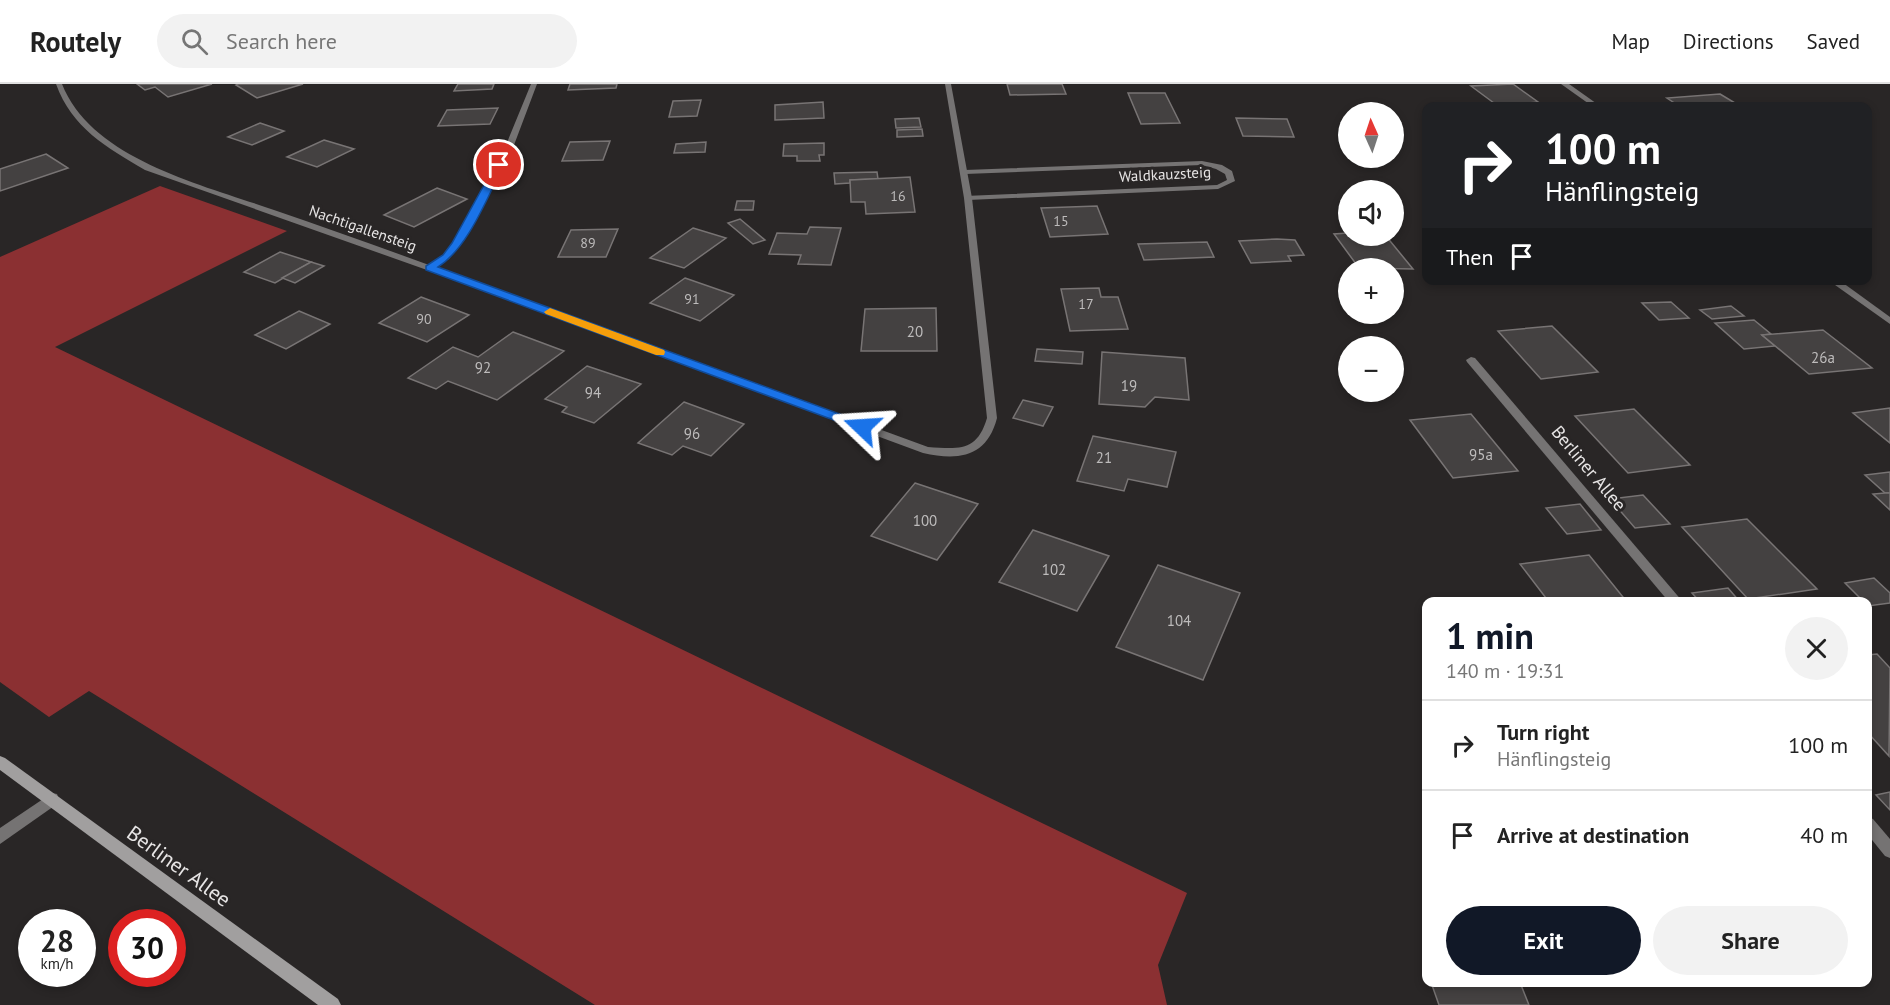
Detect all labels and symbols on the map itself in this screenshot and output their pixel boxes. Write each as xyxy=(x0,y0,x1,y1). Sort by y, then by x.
north arrow xyxy=(1338,102,1404,168)
pin xyxy=(473,139,524,190)
street label: Waldkauzsteig xyxy=(1119,162,1211,186)
house number: 16 xyxy=(890,187,906,205)
street label: Nachtigallensteig xyxy=(307,201,419,255)
house number: 15 xyxy=(1053,212,1069,230)
house number: 89 xyxy=(580,234,596,252)
house number: 91 xyxy=(684,290,700,308)
house number: 17 xyxy=(1078,295,1094,313)
house number: 90 xyxy=(416,310,432,328)
house number: 20 xyxy=(907,322,923,341)
house number: 26a xyxy=(1811,348,1835,367)
house number: 92 xyxy=(475,358,491,377)
house number: 19 xyxy=(1121,376,1137,395)
house number: 94 xyxy=(585,383,601,402)
position arrow xyxy=(830,395,894,459)
street label: Berliner Allee xyxy=(1547,421,1631,515)
house number: 96 xyxy=(684,424,700,443)
house number: 95a xyxy=(1469,445,1493,464)
house number: 21 xyxy=(1096,448,1112,467)
house number: 100 xyxy=(913,511,937,530)
house number: 102 xyxy=(1042,560,1066,579)
house number: 104 xyxy=(1167,611,1191,630)
street label: Berliner Allee xyxy=(122,819,236,913)
speed limit sign: 30 xyxy=(108,909,186,987)

